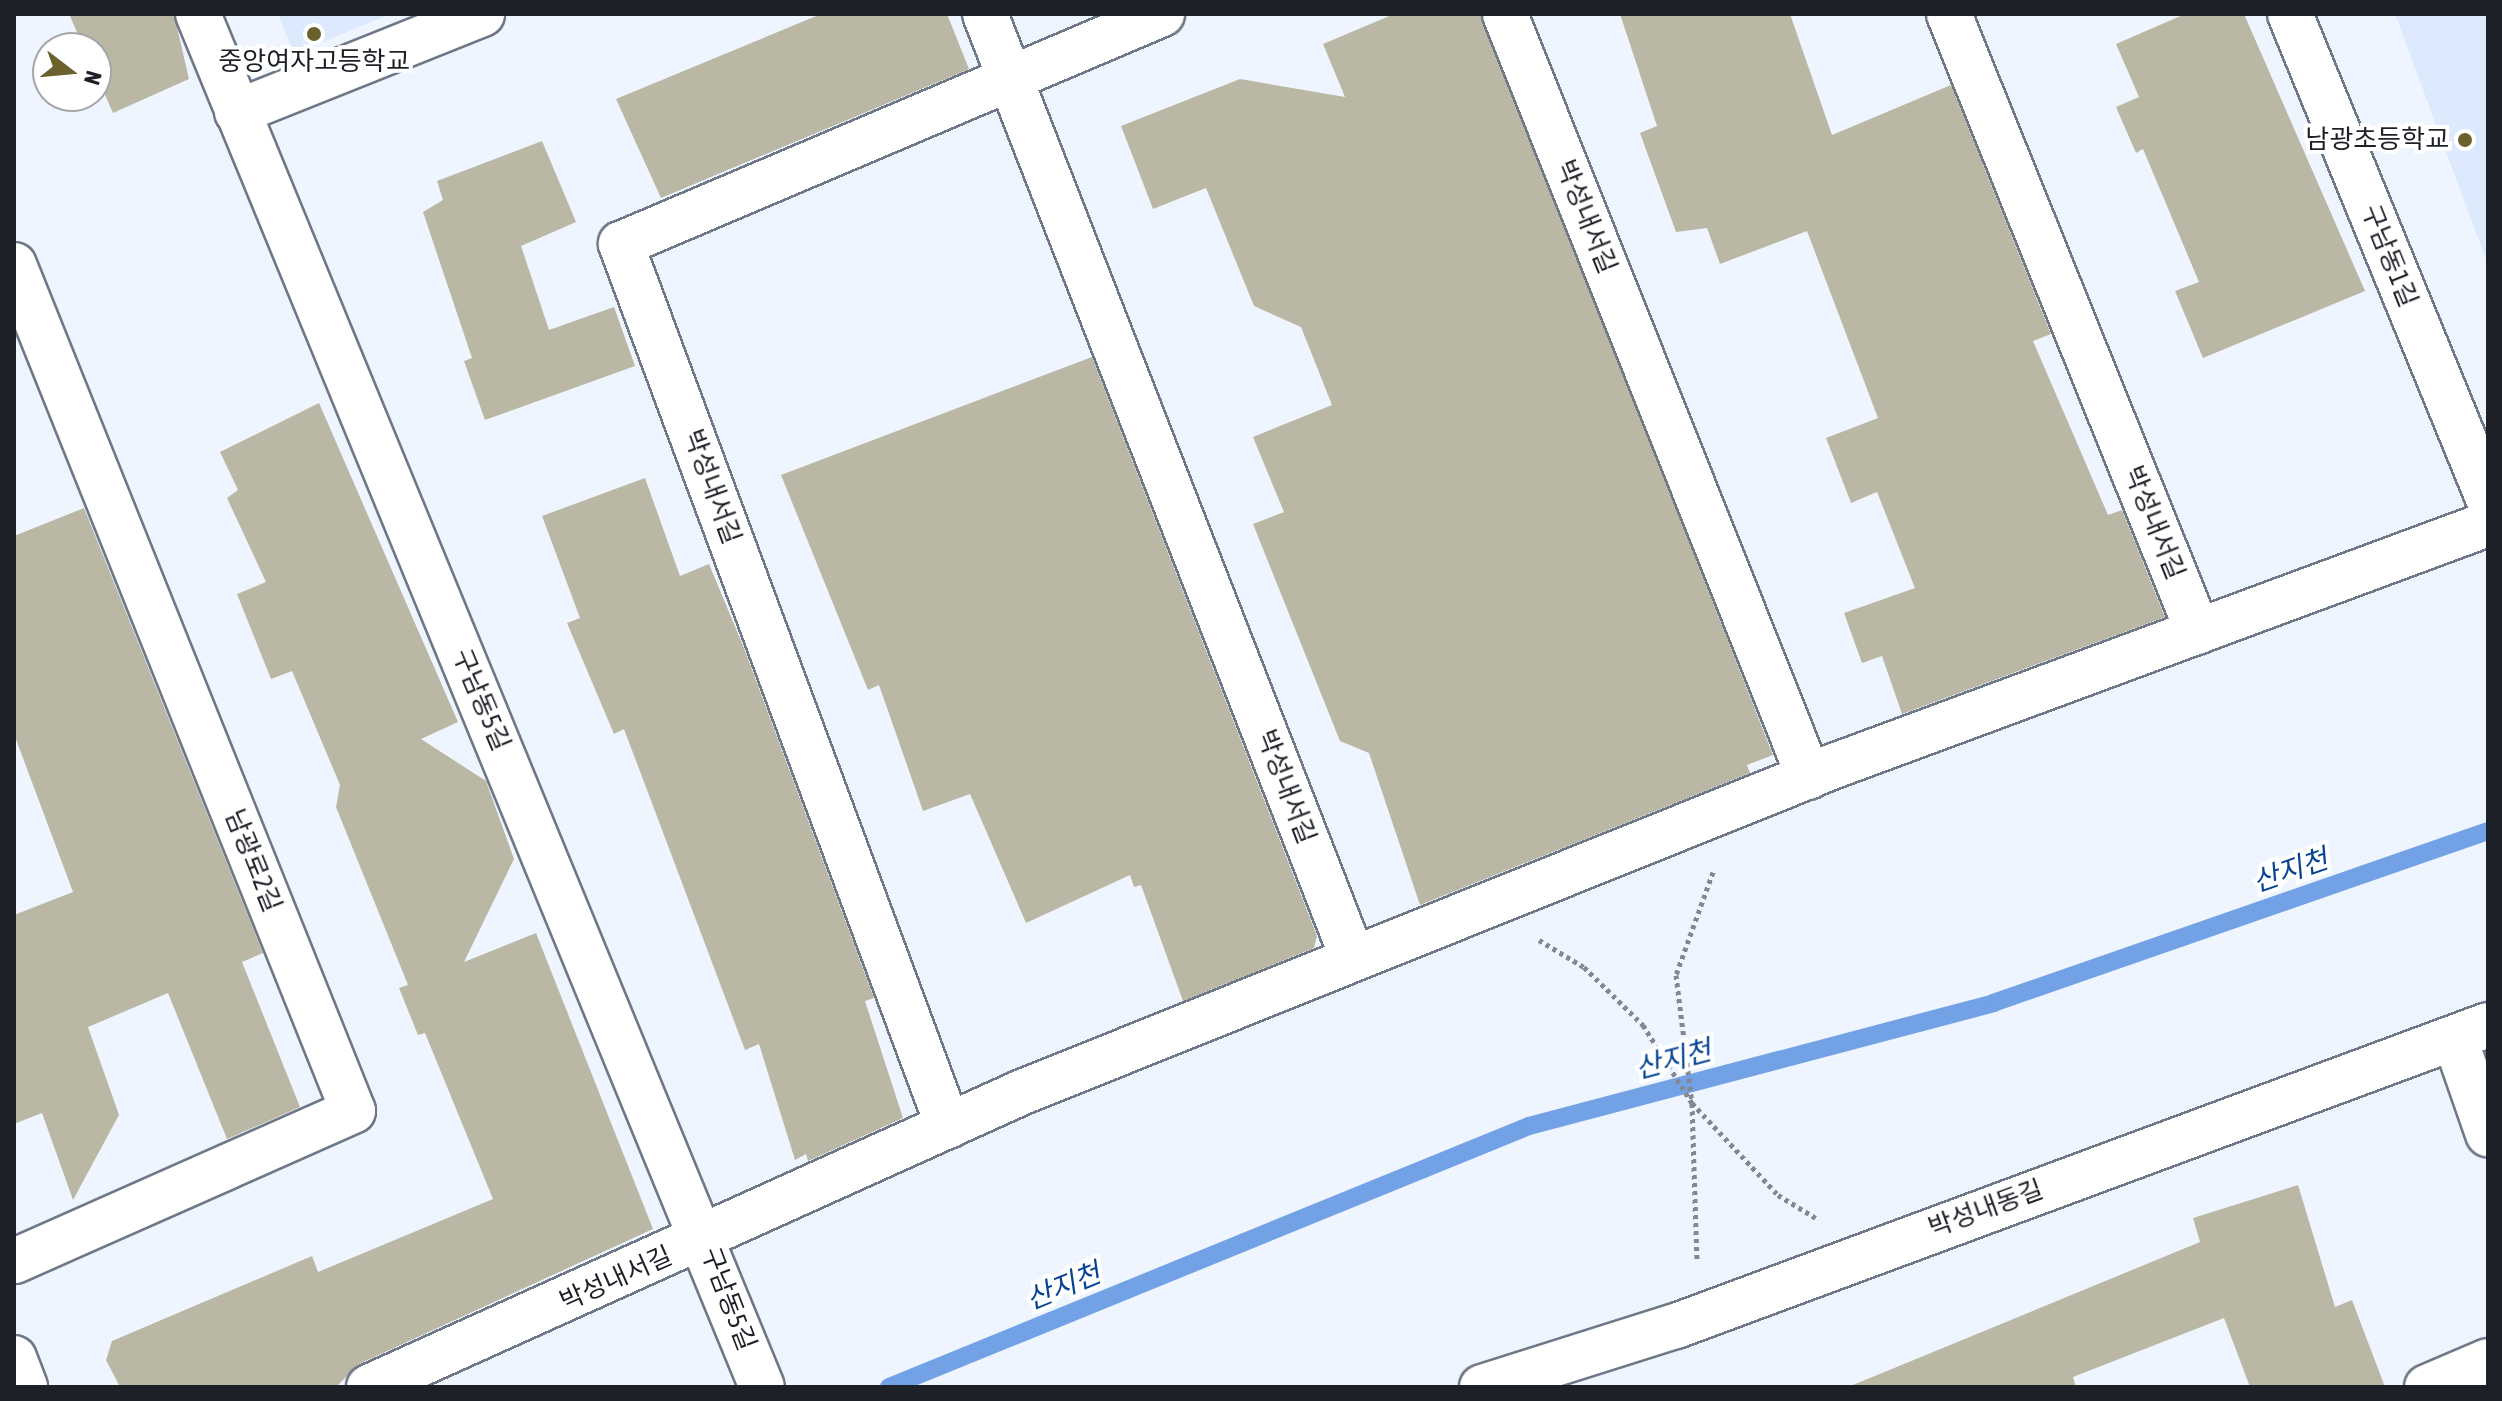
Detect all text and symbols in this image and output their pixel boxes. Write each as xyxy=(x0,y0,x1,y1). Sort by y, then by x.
marker: 중앙여자고등학교 xyxy=(305,25,323,43)
north arrow xyxy=(32,32,112,112)
place label: 중앙여자고등학교 xyxy=(218,46,410,78)
text: N xyxy=(79,68,107,88)
place label: 남광초등학교 xyxy=(2305,124,2449,156)
marker: 남광초등학교 xyxy=(2456,131,2474,149)
street label: 박성내서길 xyxy=(1549,156,1623,278)
street label: 구남동1길 xyxy=(2354,200,2424,312)
street label: 박성내서길 xyxy=(677,425,747,549)
street label: 박성내서길 xyxy=(2117,462,2191,584)
street label: 구남동5길 xyxy=(446,644,516,756)
street label: 박성내서길 xyxy=(1250,726,1322,848)
street label: 남광로2길 xyxy=(218,805,288,917)
water label: 산지천 xyxy=(2248,842,2332,898)
water label: 산지천 xyxy=(1631,1033,1715,1085)
street label: 박성내동길 xyxy=(1924,1174,2048,1244)
street label: 박성내서길 xyxy=(555,1240,677,1318)
street label: 구남동5길 xyxy=(694,1243,762,1355)
water label: 산지천 xyxy=(1021,1256,1105,1316)

